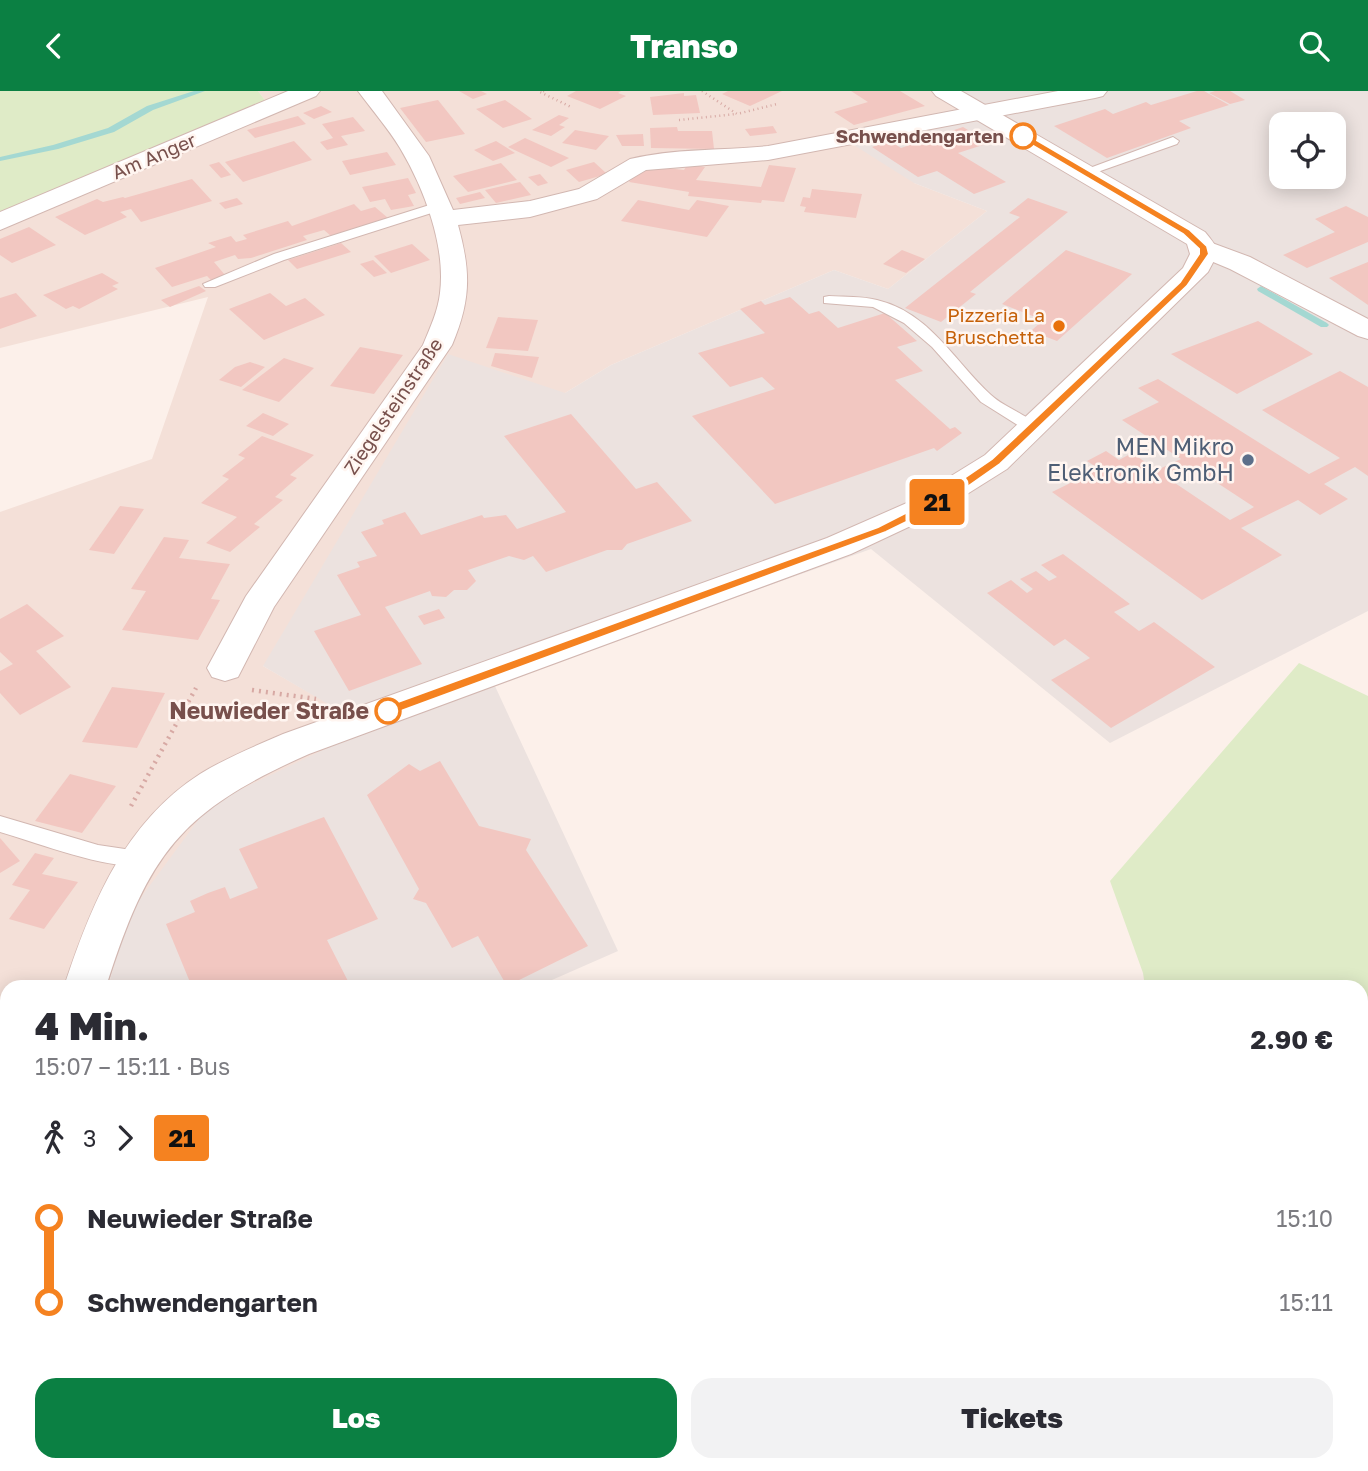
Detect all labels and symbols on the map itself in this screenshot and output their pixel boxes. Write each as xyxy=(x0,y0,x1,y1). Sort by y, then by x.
marker: Schwendengarten xyxy=(1010,123,1036,149)
place label: Schwendengarten xyxy=(835,124,1004,147)
street label: Am Anger xyxy=(108,127,200,183)
place label: Pizzeria La Bruschetta xyxy=(944,303,1045,348)
marker: Pizzeria La Bruschetta xyxy=(1051,318,1067,334)
street label: Ziegelsteinstraße xyxy=(338,333,447,478)
place label: MEN Mikro Elektronik GmbH xyxy=(1047,432,1234,486)
marker: MEN Mikro Elektronik GmbH xyxy=(1240,452,1256,468)
line badge: 21 xyxy=(906,479,968,525)
place label: Neuwieder Straße xyxy=(169,696,369,724)
marker: Neuwieder Straße xyxy=(375,698,401,724)

